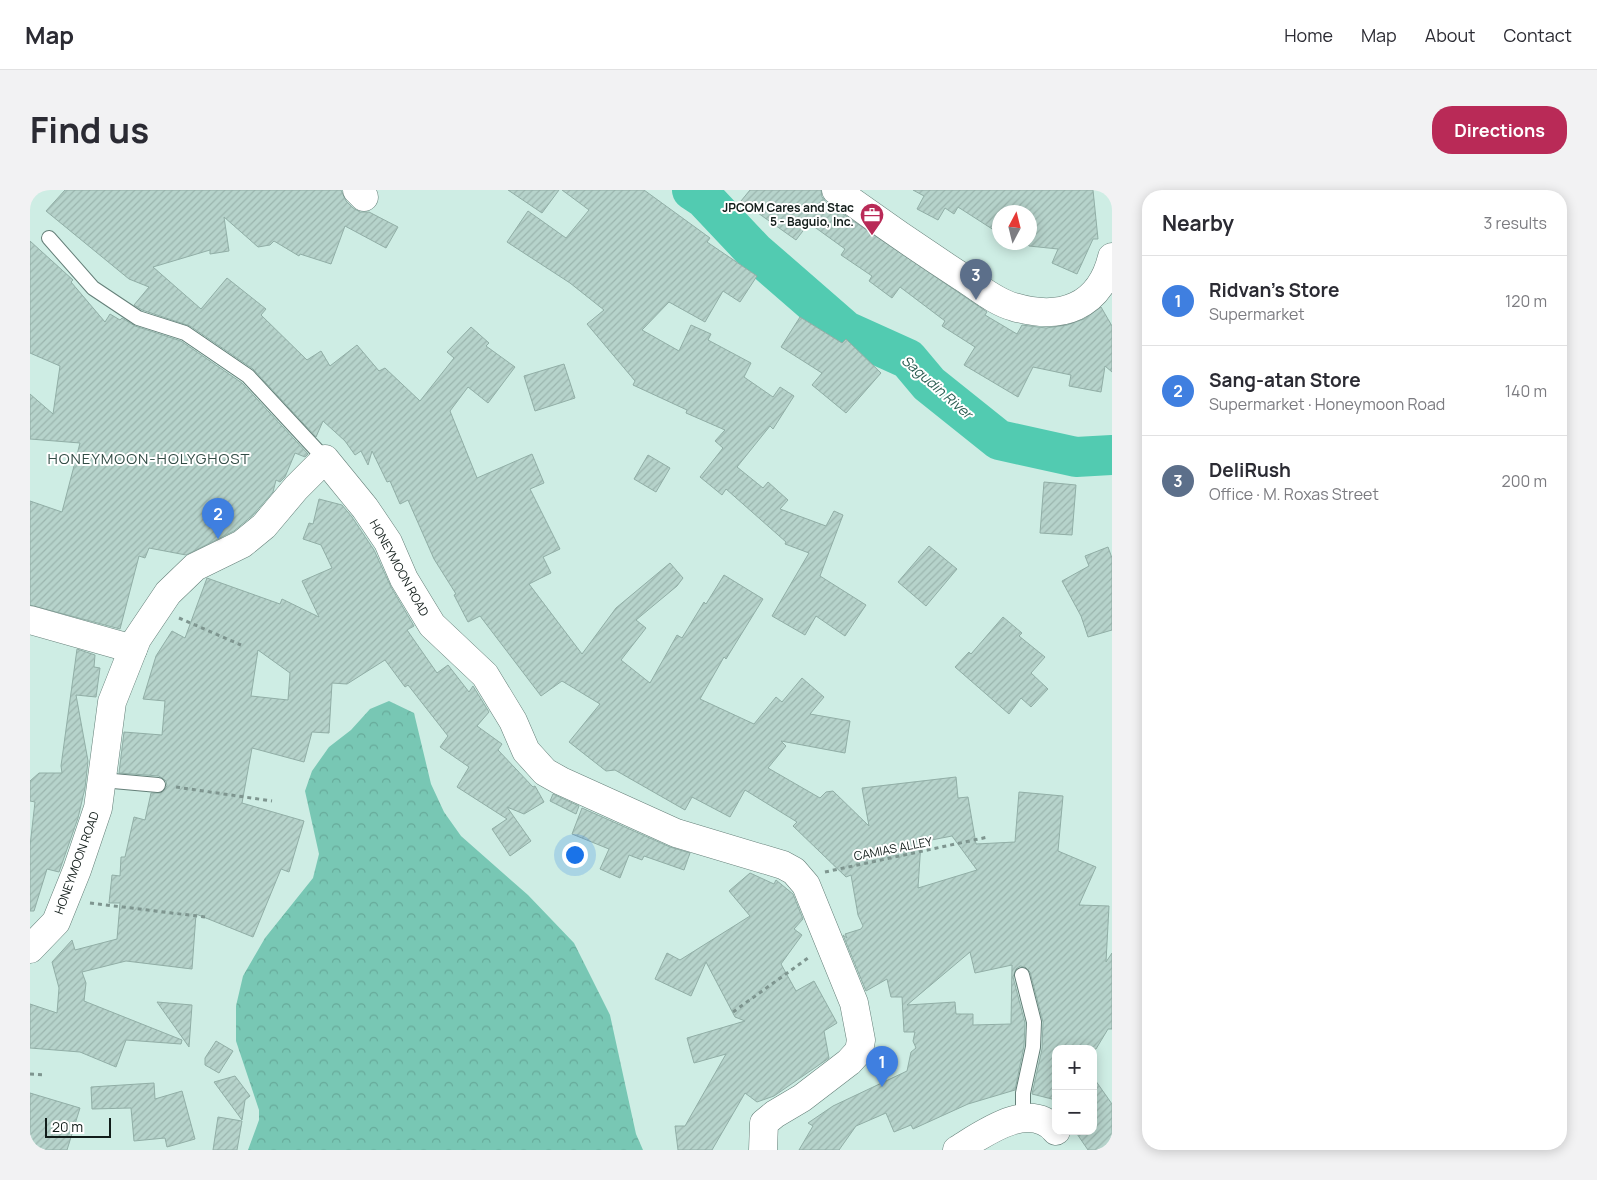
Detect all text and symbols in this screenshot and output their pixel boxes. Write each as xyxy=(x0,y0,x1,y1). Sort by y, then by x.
text: Map xyxy=(25,18,74,51)
text: Home xyxy=(1284,23,1333,47)
text: Map xyxy=(1361,23,1397,47)
text: About xyxy=(1425,23,1475,47)
text: Contact xyxy=(1503,23,1572,47)
text: Find us xyxy=(30,106,149,154)
button: Directions xyxy=(1432,106,1567,154)
place label: JPCOM Cares and Stac 5 - Baguio, Inc. xyxy=(722,199,854,230)
office icon: JPCOM Cares and Stac 5 - Baguio, Inc. xyxy=(859,202,885,236)
north arrow xyxy=(992,205,1037,250)
text: Nearby xyxy=(1162,209,1234,237)
text: 3 results xyxy=(1484,212,1547,234)
pin: 3 xyxy=(960,259,992,300)
text: Ridvan's Store xyxy=(1209,277,1339,303)
text: 1 xyxy=(1174,290,1182,312)
text: 120 m xyxy=(1505,290,1547,312)
text: Supermarket xyxy=(1209,303,1305,325)
water label: Sagudin River xyxy=(898,351,978,424)
text: Sang-atan Store xyxy=(1209,367,1361,393)
text: 2 xyxy=(1173,380,1183,402)
text: 140 m xyxy=(1505,380,1547,402)
text: Supermarket · Honeymoon Road xyxy=(1209,393,1445,415)
district label: HONEYMOON-HOLYGHOST xyxy=(47,448,251,469)
text: DeliRush xyxy=(1209,457,1291,483)
text: 3 xyxy=(1173,470,1183,492)
text: 200 m xyxy=(1502,470,1547,492)
text: Office · M. Roxas Street xyxy=(1209,483,1379,505)
pin: 2 xyxy=(202,498,234,539)
street label: HONEYMOON ROAD xyxy=(366,516,433,619)
street label: HONEYMOON ROAD xyxy=(50,809,103,917)
street label: CAMIAS ALLEY xyxy=(852,833,934,864)
your location xyxy=(562,842,588,868)
map controls xyxy=(1052,1045,1097,1135)
button: + xyxy=(1052,1045,1097,1090)
pin: 1 xyxy=(866,1046,898,1087)
button: − xyxy=(1052,1090,1097,1135)
scale bar xyxy=(45,1115,111,1138)
text: 20 m xyxy=(52,1117,83,1136)

